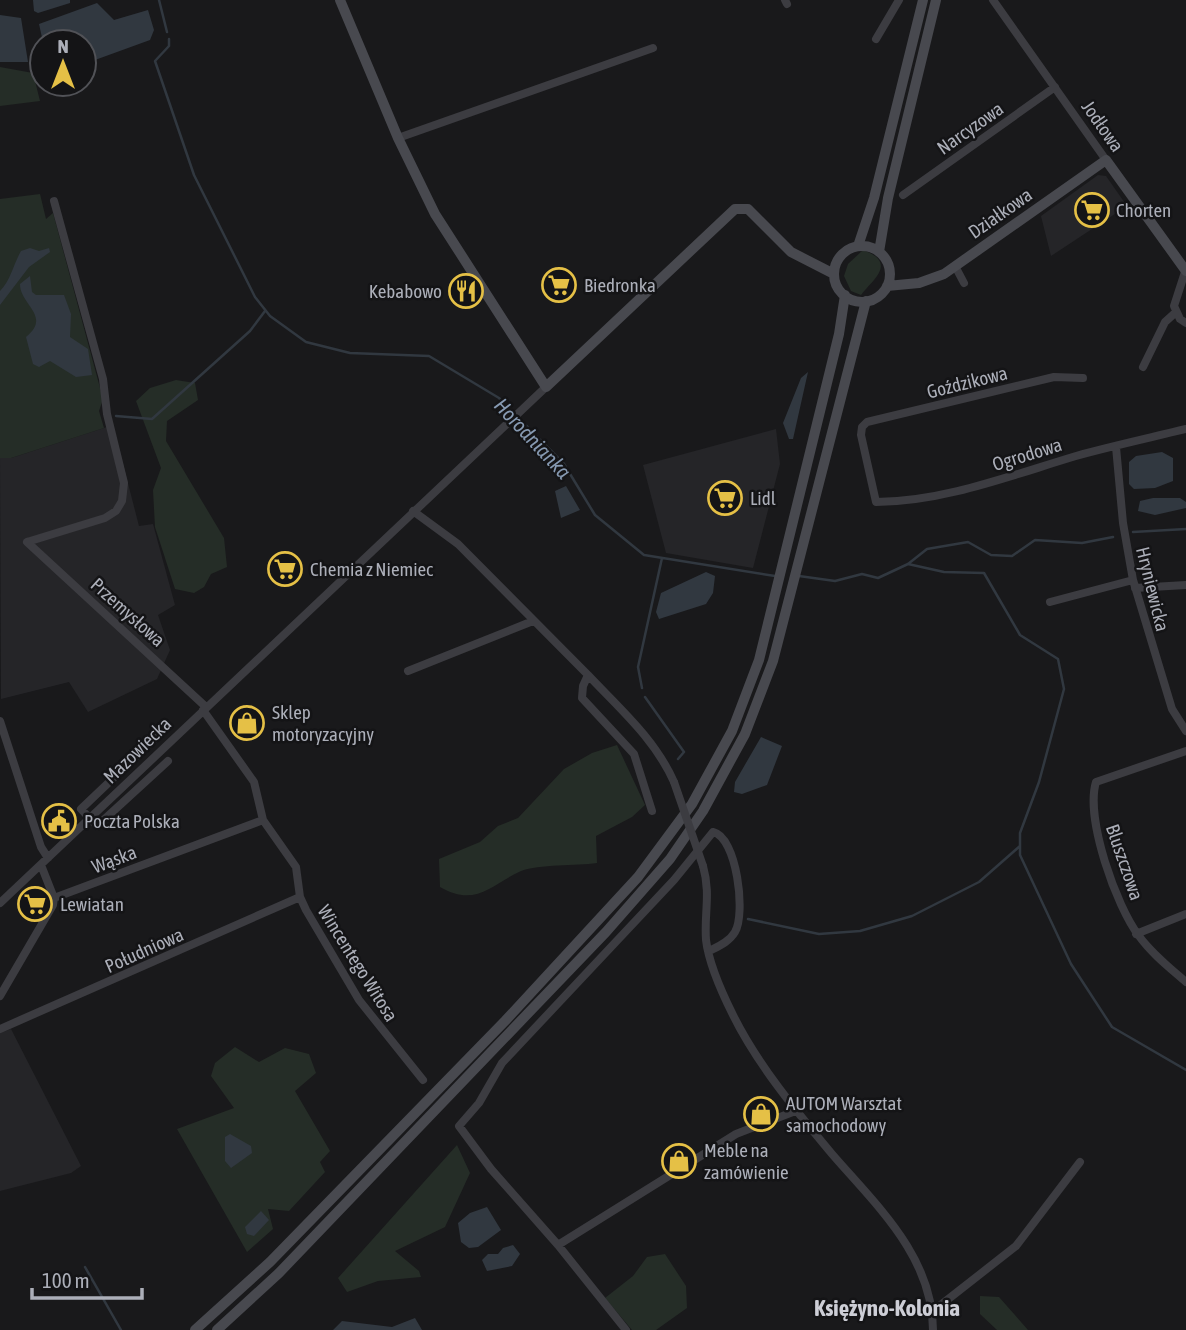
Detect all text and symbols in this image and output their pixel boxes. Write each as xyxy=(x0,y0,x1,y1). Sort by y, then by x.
north arrow xyxy=(28,28,98,98)
text: N xyxy=(57,35,69,57)
street label: Jodłowa xyxy=(1077,96,1129,156)
street label: Narcyzowa xyxy=(933,97,1007,159)
street label: Działkowa xyxy=(964,183,1036,243)
supermarket icon: Chorten xyxy=(1073,191,1111,229)
place label: Chorten xyxy=(1116,199,1171,221)
supermarket icon: Biedronka xyxy=(540,266,578,304)
restaurant icon: Kebabowo xyxy=(447,272,485,310)
place label: Biedronka xyxy=(584,274,656,296)
place label: Kebabowo xyxy=(369,280,442,302)
street label: Goździkowa xyxy=(924,361,1010,403)
water label: Horodnianka xyxy=(490,393,576,483)
street label: Ogrodowa xyxy=(990,433,1064,475)
supermarket icon: Lidl xyxy=(706,479,744,517)
place label: Lidl xyxy=(750,487,776,509)
street label: Hryniewicka xyxy=(1132,544,1174,634)
supermarket icon: Chemia z Niemiec xyxy=(266,550,304,588)
place label: Chemia z Niemiec xyxy=(310,558,434,580)
street label: Przemysłowa xyxy=(86,573,170,651)
place label: Sklep motoryzacyjny xyxy=(272,701,374,745)
shop icon: Sklep motoryzacyjny xyxy=(228,704,266,742)
street label: Mazowiecka xyxy=(99,712,175,788)
public building icon: Poczta Polska xyxy=(40,802,78,840)
place label: Poczta Polska xyxy=(84,810,180,832)
street label: Bluszczowa xyxy=(1102,821,1148,903)
street label: Wąska xyxy=(89,840,139,878)
supermarket icon: Lewiatan xyxy=(16,885,54,923)
place label: Lewiatan xyxy=(60,893,124,915)
street label: Wincentego Witosa xyxy=(313,901,403,1025)
street label: Południowa xyxy=(101,923,187,977)
place label: AUTOM Warsztat samochodowy xyxy=(786,1092,902,1136)
shop icon: AUTOM Warsztat samochodowy xyxy=(742,1095,780,1133)
place label: Meble na zamówienie xyxy=(704,1139,789,1183)
shop icon: Meble na zamówienie xyxy=(660,1142,698,1180)
scale bar xyxy=(32,1256,142,1300)
text: 100 m xyxy=(42,1268,90,1292)
district label: Księżyno-Kolonia xyxy=(814,1295,960,1321)

